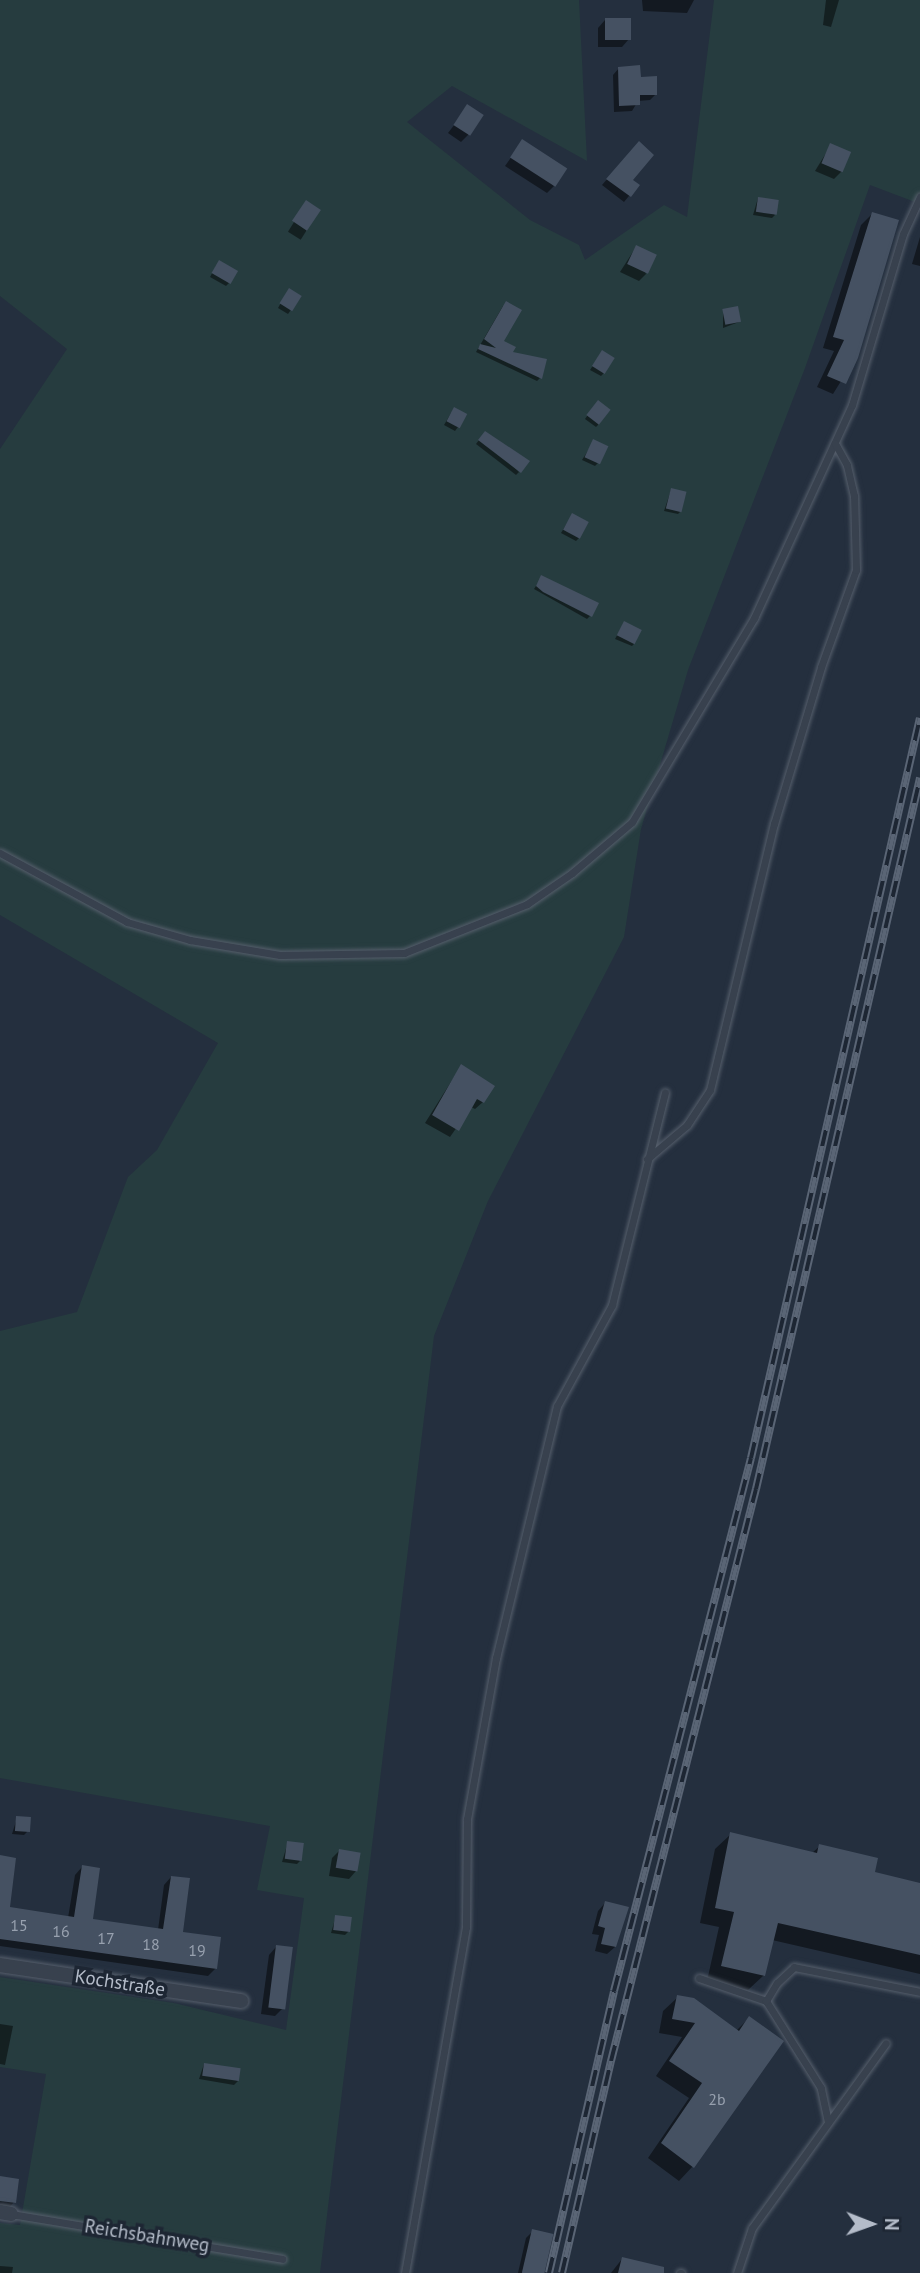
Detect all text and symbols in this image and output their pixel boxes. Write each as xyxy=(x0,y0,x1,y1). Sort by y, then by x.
house number: 15 xyxy=(10,1915,28,1935)
house number: 16 xyxy=(52,1921,70,1941)
house number: 17 xyxy=(97,1928,115,1948)
house number: 18 xyxy=(142,1934,160,1954)
house number: 19 xyxy=(188,1940,206,1960)
street label: Kochstraße xyxy=(73,1965,167,2001)
house number: 2b xyxy=(708,2089,726,2109)
north arrow xyxy=(836,2189,906,2259)
street label: Reichsbahnweg xyxy=(83,2215,211,2257)
text: N xyxy=(880,2218,904,2231)

